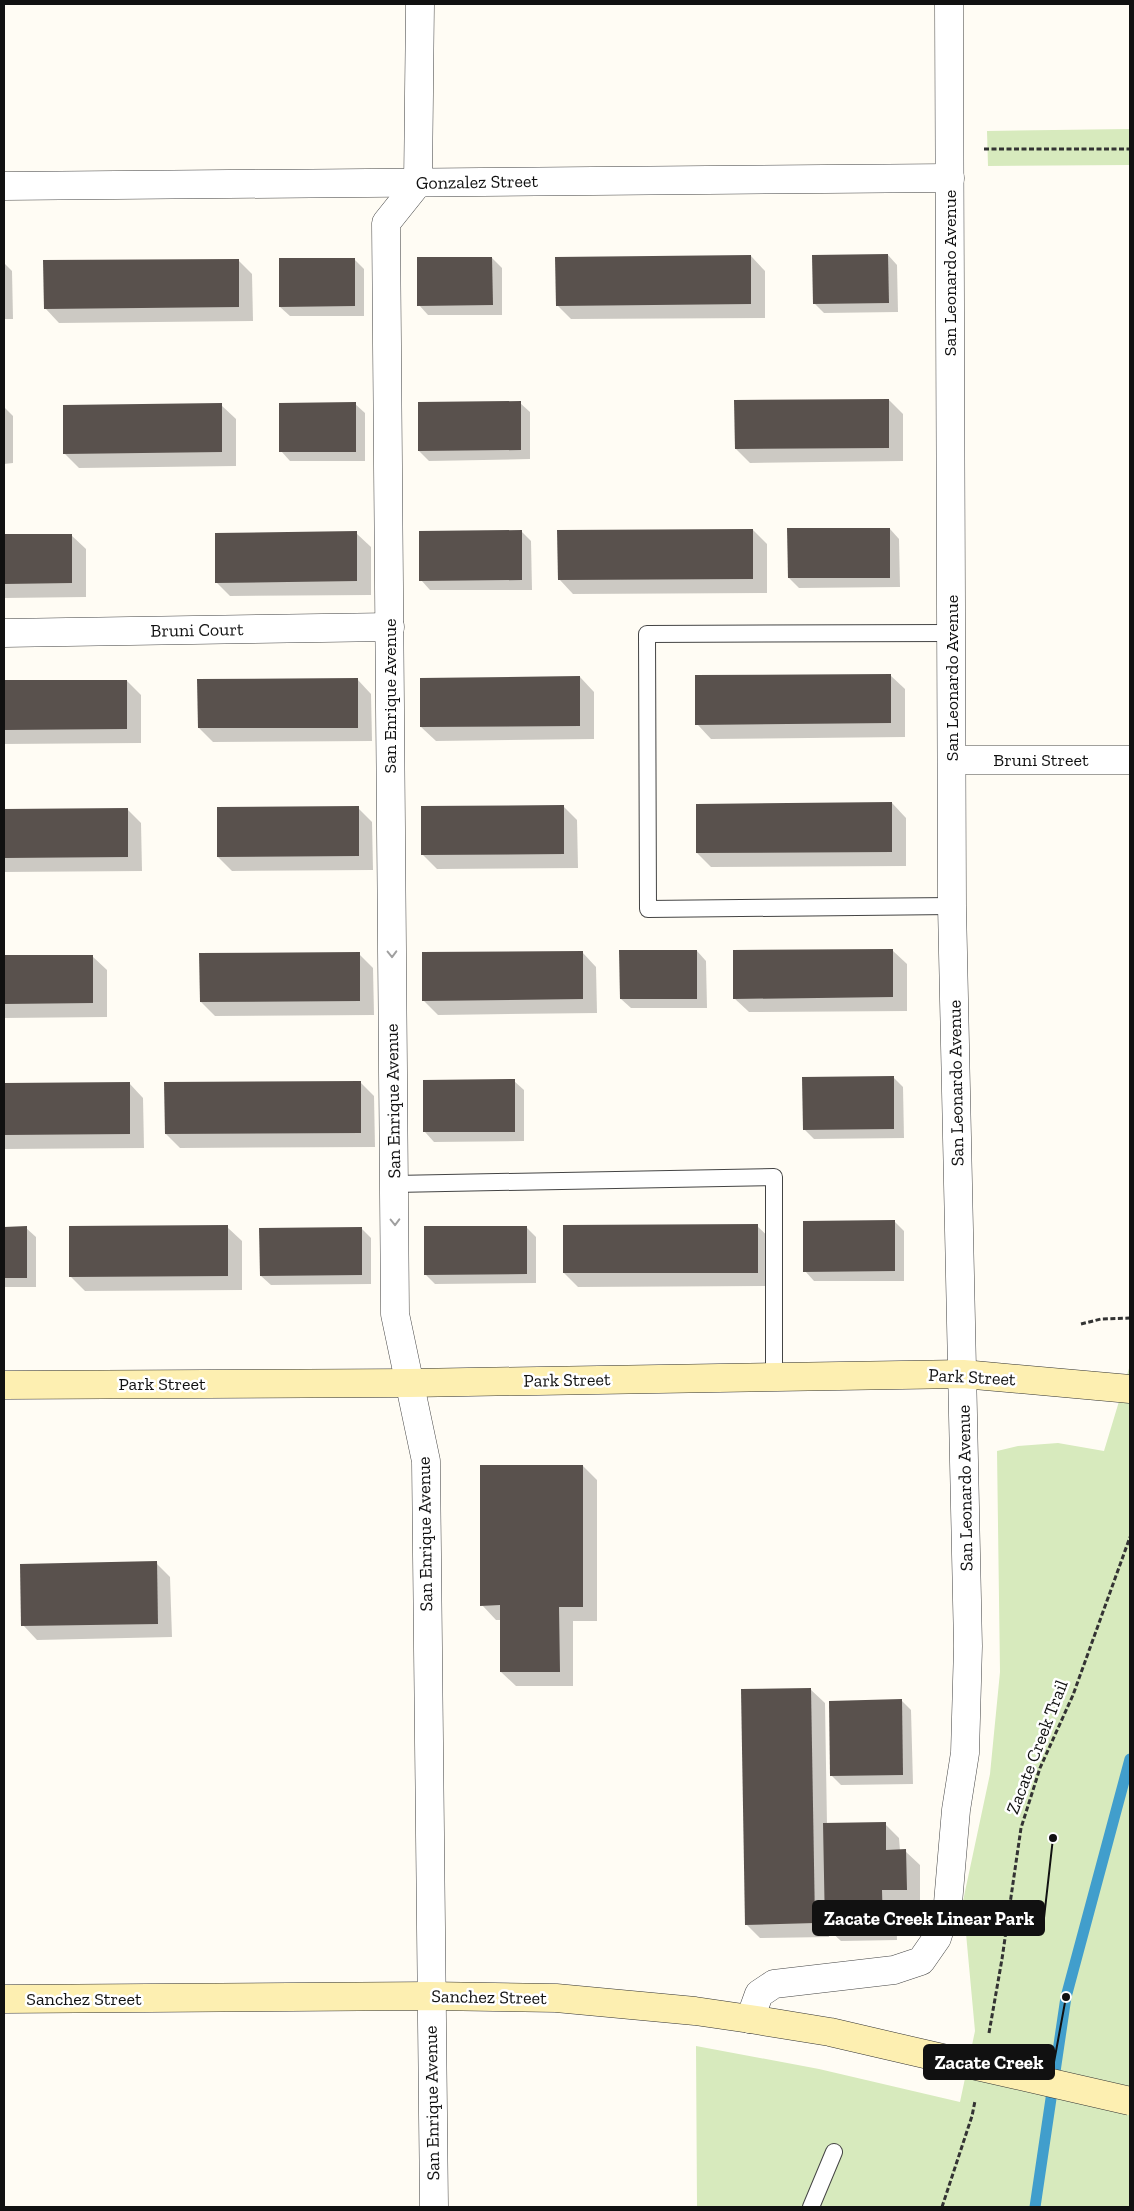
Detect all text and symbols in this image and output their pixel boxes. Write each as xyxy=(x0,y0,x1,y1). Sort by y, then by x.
street label: Gonzalez Street xyxy=(416,170,539,194)
street label: San Leonardo Avenue xyxy=(939,190,961,356)
street label: San Leonardo Avenue xyxy=(941,595,963,761)
street label: Bruni Court xyxy=(150,618,244,642)
street label: San Enrique Avenue xyxy=(379,619,401,773)
street label: Bruni Street xyxy=(993,749,1089,771)
one-way arrow xyxy=(387,950,397,958)
street label: San Leonardo Avenue xyxy=(944,1000,968,1166)
street label: San Enrique Avenue xyxy=(381,1023,405,1179)
one-way arrow xyxy=(389,1218,400,1226)
street label: Park Street xyxy=(928,1364,1016,1390)
street label: Park Street xyxy=(523,1368,611,1392)
street label: Park Street xyxy=(118,1373,206,1395)
street label: San Leonardo Avenue xyxy=(953,1405,977,1571)
street label: San Enrique Avenue xyxy=(413,1456,437,1612)
street label: Zacate Creek Trail xyxy=(1001,1677,1073,1817)
callout: Zacate Creek Linear Park xyxy=(813,1901,1044,1935)
text: Zacate Creek Linear Park xyxy=(824,1907,1035,1930)
street label: Sanchez Street xyxy=(431,1985,547,2009)
street label: Sanchez Street xyxy=(26,1988,142,2010)
street label: San Enrique Avenue xyxy=(420,2025,444,2181)
callout: Zacate Creek xyxy=(924,2045,1054,2079)
text: Zacate Creek xyxy=(934,2051,1044,2074)

